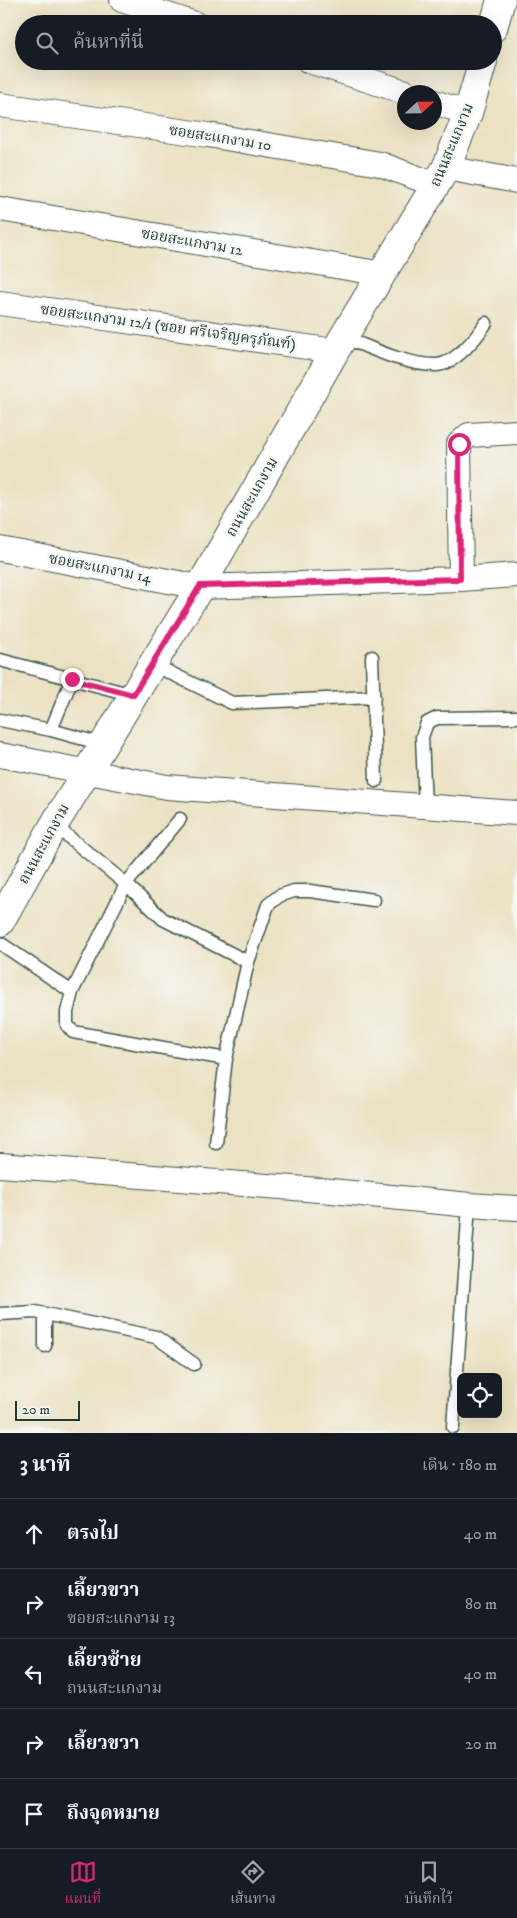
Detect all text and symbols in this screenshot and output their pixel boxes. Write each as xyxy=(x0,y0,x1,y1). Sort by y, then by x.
search box xyxy=(15,15,502,70)
icon: search xyxy=(33,29,61,57)
text: ค้นหาที่นี่ xyxy=(73,31,144,54)
north arrow xyxy=(397,85,442,130)
street label: ถนนสะแกงาม xyxy=(426,100,478,190)
street label: ซอยสะแกงาม 10 xyxy=(167,121,273,155)
street label: ซอยสะแกงาม 12 xyxy=(140,224,245,260)
street label: ซอยสะแกงาม 12/1 (ซอย ศรีเจริญครุภัณฑ์) xyxy=(39,299,297,355)
route start xyxy=(448,433,471,456)
street label: ถนนสะแกงาม xyxy=(222,454,282,540)
street label: ซอยสะแกงาม 14 xyxy=(47,549,153,587)
route end xyxy=(61,668,84,691)
street label: ถนนสะแกงาม xyxy=(14,800,74,888)
map controls xyxy=(457,1373,502,1418)
button: locate xyxy=(457,1373,502,1418)
scale bar xyxy=(15,1398,80,1421)
text: 20 m xyxy=(22,1401,50,1419)
text: 3 นาที xyxy=(20,1452,71,1478)
text: เดิน · 180 m xyxy=(422,1455,497,1475)
icon: ahead xyxy=(20,1520,48,1548)
text: ตรงไป xyxy=(67,1522,119,1545)
text: 40 m xyxy=(464,1524,497,1544)
text: เลี้ยวขวา xyxy=(67,1579,139,1602)
icon: right xyxy=(20,1590,48,1618)
text: 80 m xyxy=(465,1594,497,1614)
text: ซอยสะแกงาม 13 xyxy=(67,1608,175,1628)
text: เลี้ยวซ้าย xyxy=(67,1649,141,1672)
icon: left xyxy=(20,1660,48,1688)
text: 40 m xyxy=(464,1664,497,1684)
text: ถนนสะแกงาม xyxy=(67,1678,162,1698)
icon: right xyxy=(20,1730,48,1758)
text: เลี้ยวขวา xyxy=(67,1732,139,1755)
text: 20 m xyxy=(465,1734,497,1754)
icon: arrive xyxy=(20,1800,48,1828)
text: ถึงจุดหมาย xyxy=(67,1802,160,1825)
tab: แผนที่ xyxy=(65,1858,101,1910)
tab: เส้นทาง xyxy=(230,1858,276,1910)
tab: บันทึกไว้ xyxy=(405,1858,453,1910)

